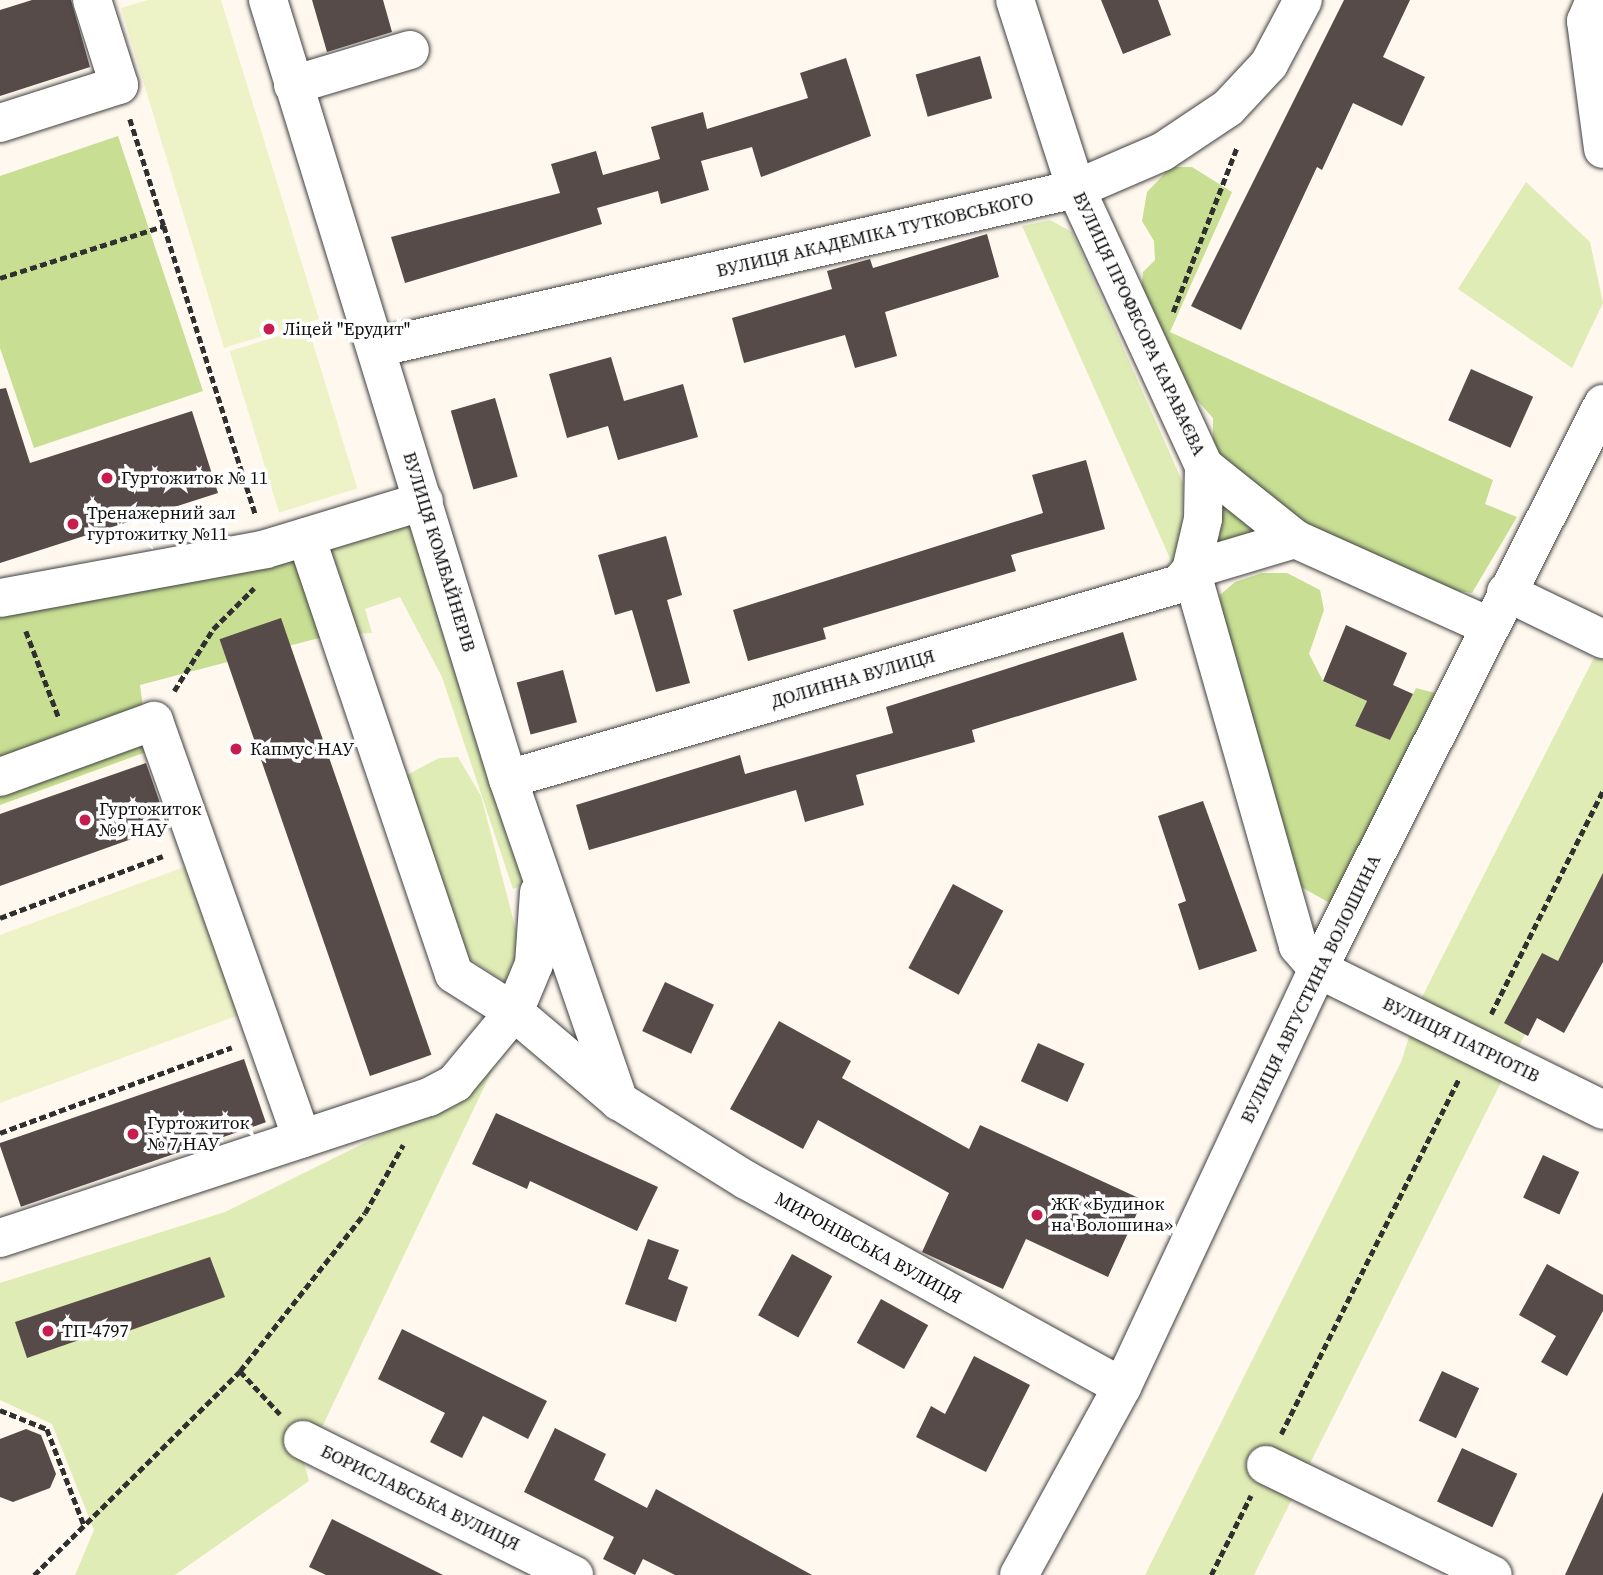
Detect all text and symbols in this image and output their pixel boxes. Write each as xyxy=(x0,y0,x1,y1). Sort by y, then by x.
street label: ВУЛИЦЯ АКАДЕМІКА ТУТКОВСЬКОГО xyxy=(714,188,1036,282)
street label: ВУЛИЦЯ ПРОФЕСОРА КАРАВАЄВА xyxy=(1068,189,1210,459)
place label: Ліцей "Ерудит" xyxy=(283,318,410,340)
marker: Ліцей "Ерудит" xyxy=(261,321,277,337)
street label: ВУЛИЦЯ КОМБАЙНЕРІВ xyxy=(398,449,480,655)
place label: Гуртожиток № 11 xyxy=(121,467,268,489)
marker: Гуртожиток № 11 xyxy=(99,470,115,486)
place label: Тренажерний зал гуртожитку №11 xyxy=(87,503,236,546)
marker: Тренажерний зал гуртожитку №11 xyxy=(65,516,81,532)
street label: ДОЛИННА ВУЛИЦЯ xyxy=(769,645,937,713)
place label: Капмус НАУ xyxy=(250,738,354,760)
marker: Капмус НАУ xyxy=(228,741,244,757)
place label: Гуртожиток №9 НАУ xyxy=(99,799,201,842)
marker: Гуртожиток №9 НАУ xyxy=(77,812,93,828)
street label: ВУЛИЦЯ АВГУСТИНА ВОЛОШИНА xyxy=(1236,851,1386,1127)
street label: ВУЛИЦЯ ПАТРІОТІВ xyxy=(1379,993,1543,1087)
place label: Гуртожиток № 7 НАУ xyxy=(147,1113,249,1156)
marker: Гуртожиток № 7 НАУ xyxy=(125,1126,141,1142)
street label: МИРОНІВСЬКА ВУЛИЦЯ xyxy=(771,1188,965,1308)
place label: ЖК «Будинок на Волошина» xyxy=(1051,1194,1173,1236)
marker: ЖК «Будинок на Волошина» xyxy=(1029,1207,1045,1223)
place label: ТП-4797 xyxy=(62,1320,128,1342)
marker: ТП-4797 xyxy=(40,1323,56,1339)
street label: БОРИСЛАВСЬКА ВУЛИЦЯ xyxy=(317,1440,523,1556)

